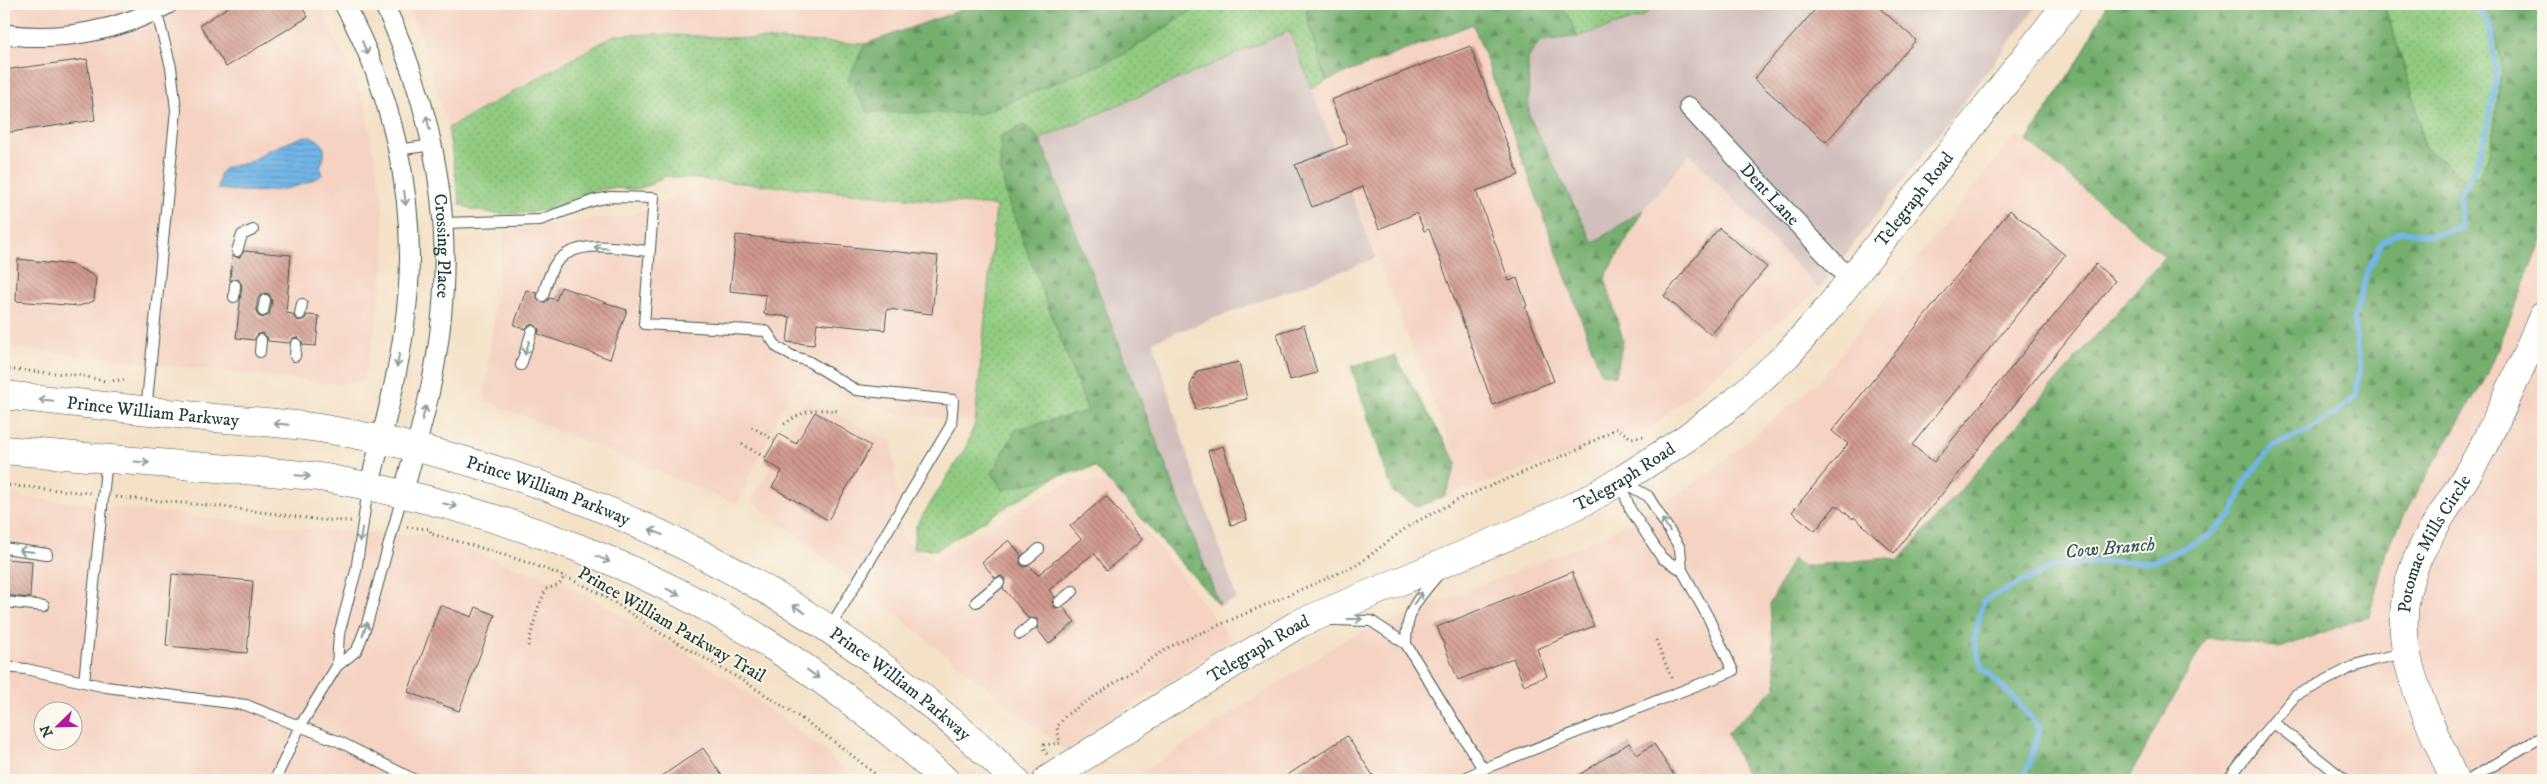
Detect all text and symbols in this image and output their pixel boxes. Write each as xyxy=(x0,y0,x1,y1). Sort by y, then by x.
one-way arrow xyxy=(361,40,370,55)
one-way arrow xyxy=(423,116,432,132)
street label: Telegraph Road xyxy=(1871,148,1959,252)
street label: Dent Lane xyxy=(1735,159,1804,231)
one-way arrow xyxy=(400,190,410,206)
street label: Crossing Place xyxy=(428,193,454,299)
one-way arrow xyxy=(594,243,610,252)
one-way arrow xyxy=(521,340,531,356)
one-way arrow xyxy=(393,351,403,367)
street label: Prince William Parkway xyxy=(66,392,240,432)
one-way arrow xyxy=(38,395,54,405)
one-way arrow xyxy=(420,405,430,421)
one-way arrow xyxy=(273,419,289,429)
street label: Telegraph Road xyxy=(1571,438,1680,517)
street label: Prince William Parkway xyxy=(464,452,634,531)
one-way arrow xyxy=(133,457,149,466)
one-way arrow xyxy=(295,471,311,481)
street label: Potomac Mills Circle xyxy=(2394,471,2476,614)
one-way arrow xyxy=(442,501,458,510)
one-way arrow xyxy=(1661,518,1672,532)
one-way arrow xyxy=(356,526,366,542)
one-way arrow xyxy=(649,526,664,536)
water label: Cow Branch xyxy=(2064,533,2157,564)
one-way arrow xyxy=(18,546,34,556)
one-way arrow xyxy=(595,555,610,565)
street label: Prince William Parkway Trail xyxy=(574,562,770,688)
one-way arrow xyxy=(665,588,680,597)
one-way arrow xyxy=(1413,591,1423,605)
one-way arrow xyxy=(792,604,806,614)
street label: Telegraph Road xyxy=(1204,611,1313,688)
one-way arrow xyxy=(1347,614,1363,624)
one-way arrow xyxy=(361,621,370,637)
street label: Prince William Parkway xyxy=(825,623,976,746)
one-way arrow xyxy=(806,668,819,679)
north arrow xyxy=(32,702,82,752)
text: N xyxy=(36,721,57,739)

